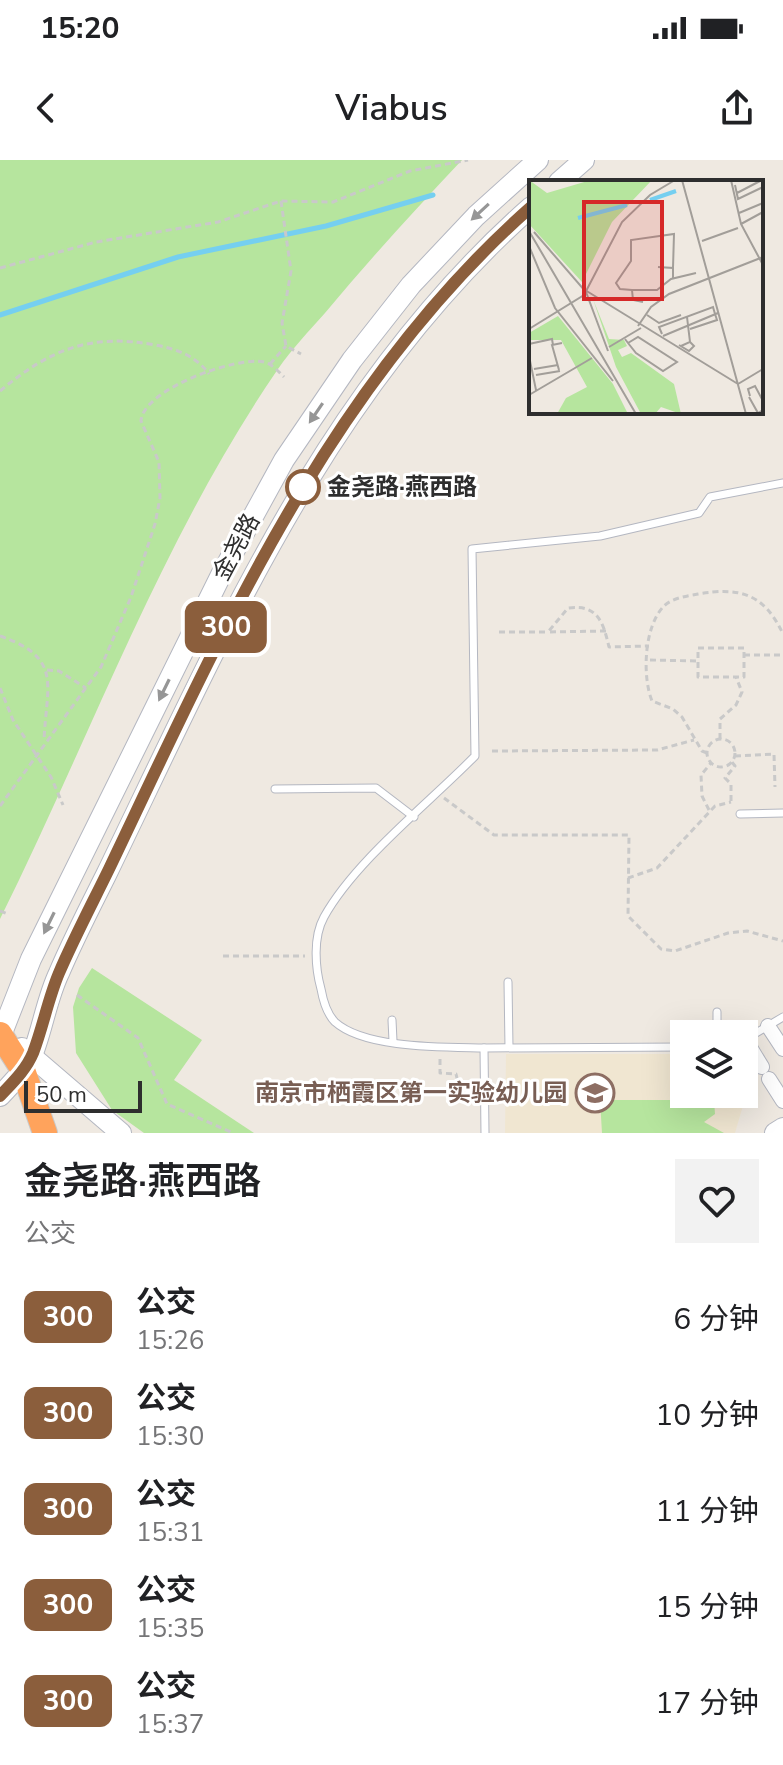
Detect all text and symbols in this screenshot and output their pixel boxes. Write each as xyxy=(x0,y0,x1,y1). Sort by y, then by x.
text: 15:20 xyxy=(40,8,119,49)
text: Viabus xyxy=(335,84,448,133)
icon: back xyxy=(24,86,68,130)
icon: share xyxy=(715,86,759,130)
inset map xyxy=(529,180,763,414)
one-way arrow xyxy=(471,203,490,221)
one-way arrow xyxy=(309,402,324,424)
marker: 金尧路·燕西路 xyxy=(286,470,320,504)
place label: 金尧路·燕西路 xyxy=(327,471,477,503)
street label: 金尧路 xyxy=(205,508,267,586)
line badge: 300 xyxy=(180,601,272,653)
text: 300 xyxy=(201,608,251,646)
one-way arrow xyxy=(157,678,171,701)
one-way arrow xyxy=(43,912,56,935)
map controls xyxy=(670,1020,758,1108)
button: layers xyxy=(670,1020,758,1108)
school or university icon: 南京市栖霞区第一实验幼儿园 xyxy=(574,1072,616,1114)
scale bar xyxy=(24,1077,142,1113)
place label: 南京市栖霞区第一实验幼儿园 xyxy=(255,1077,567,1109)
text: 50 m xyxy=(36,1080,87,1110)
text: 金尧路·燕西路 xyxy=(24,1156,261,1207)
button: heart xyxy=(675,1159,759,1243)
text: 公交 xyxy=(24,1216,76,1251)
text: 公交 xyxy=(136,1282,196,1323)
text: 300 xyxy=(43,1298,93,1336)
text: 6 分钟 xyxy=(673,1299,759,1340)
text: 15:26 xyxy=(136,1323,204,1358)
text: 公交 xyxy=(136,1378,196,1419)
text: 300 xyxy=(43,1394,93,1432)
text: 10 分钟 xyxy=(655,1395,759,1436)
text: 15:30 xyxy=(136,1419,204,1454)
text: 公交 xyxy=(136,1474,196,1515)
text: 300 xyxy=(43,1490,93,1528)
text: 11 分钟 xyxy=(655,1491,759,1532)
text: 15:31 xyxy=(136,1515,204,1550)
text: 公交 xyxy=(136,1570,196,1611)
text: 300 xyxy=(43,1586,93,1624)
text: 15 分钟 xyxy=(655,1587,759,1628)
text: 15:35 xyxy=(136,1611,204,1646)
text: 公交 xyxy=(136,1666,196,1707)
text: 300 xyxy=(43,1682,93,1720)
text: 17 分钟 xyxy=(655,1683,759,1724)
text: 15:37 xyxy=(136,1707,204,1742)

